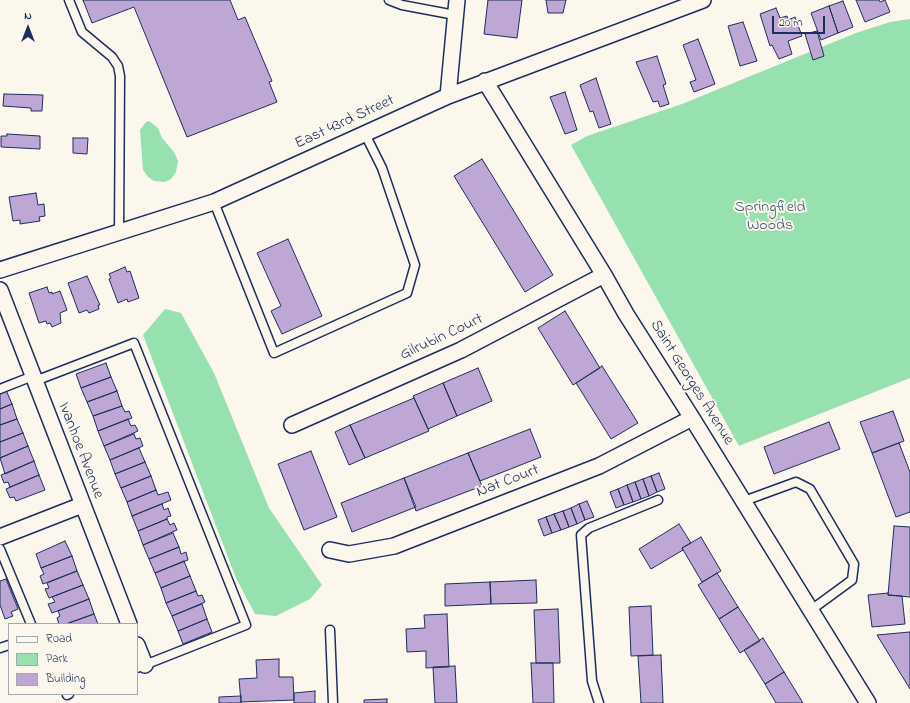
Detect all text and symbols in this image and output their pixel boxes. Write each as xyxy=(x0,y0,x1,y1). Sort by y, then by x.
north arrow xyxy=(8,8,48,48)
text: N xyxy=(24,8,32,24)
scale bar xyxy=(774,8,827,34)
text: 20 m xyxy=(779,14,802,32)
street label: East 43rd Street xyxy=(292,92,398,154)
park label: Springfield Woods xyxy=(734,198,806,236)
street label: Gilrubin Court xyxy=(397,310,487,366)
street label: Saint Georges Avenue xyxy=(645,317,737,449)
street label: Ivanhoe Avenue xyxy=(53,400,107,502)
street label: Nat Court xyxy=(474,461,542,503)
legend xyxy=(8,623,138,695)
text: Road xyxy=(46,630,72,648)
text: Park xyxy=(46,650,68,668)
text: Building xyxy=(46,670,85,688)

